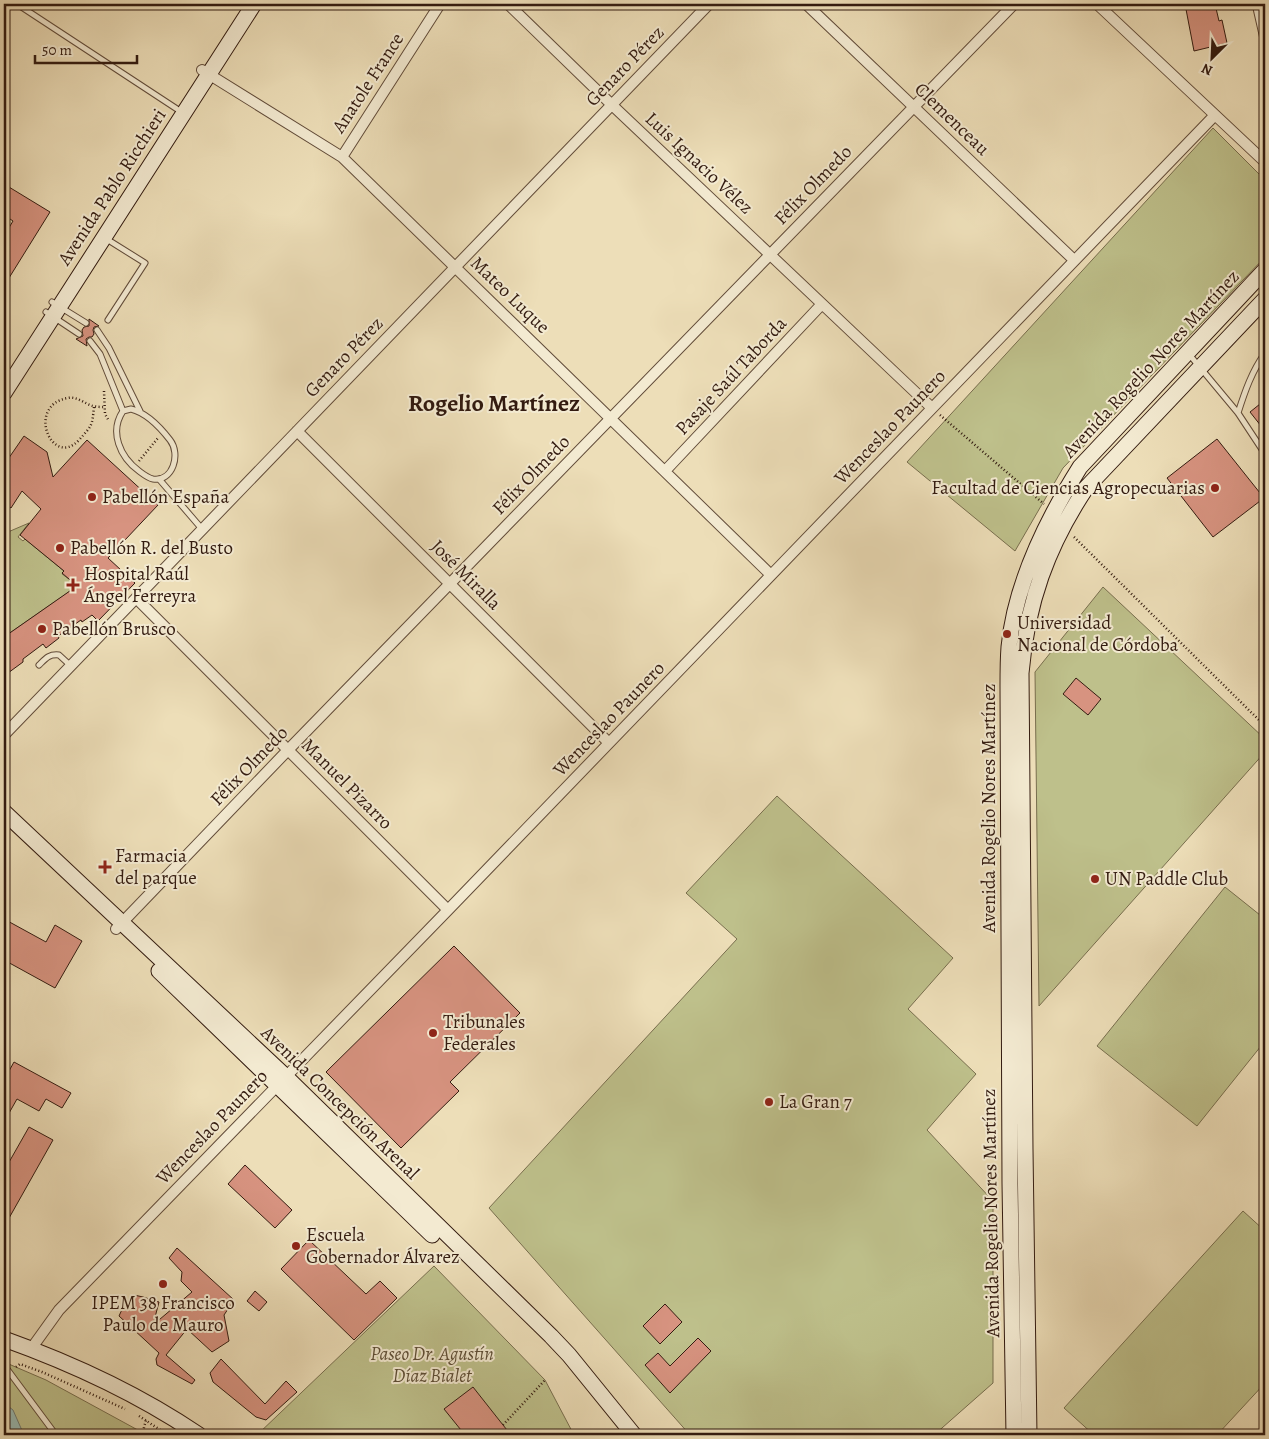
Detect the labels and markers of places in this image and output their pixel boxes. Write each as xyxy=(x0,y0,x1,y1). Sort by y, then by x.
place label: Facultad de Ciencias Agropecuarias xyxy=(931,475,1205,501)
marker: Facultad de Ciencias Agropecuarias xyxy=(1209,482,1221,494)
place label: Pabellón España xyxy=(102,484,229,510)
marker: Pabellón España xyxy=(86,491,98,503)
place label: Pabellón R. del Busto xyxy=(70,535,233,561)
marker: Pabellón R. del Busto xyxy=(54,542,66,554)
place label: Hospital Raúl Ángel Ferreyra xyxy=(83,561,196,609)
marker: Hospital Raúl Ángel Ferreyra xyxy=(66,578,80,592)
place label: Universidad Nacional de Córdoba xyxy=(1017,610,1179,658)
place label: Pabellón Brusco xyxy=(52,616,176,642)
marker: Pabellón Brusco xyxy=(36,623,48,635)
marker: Universidad Nacional de Córdoba xyxy=(1001,628,1013,640)
place label: Farmacia del parque xyxy=(115,843,197,891)
marker: Farmacia del parque xyxy=(99,861,111,873)
place label: UN Paddle Club xyxy=(1105,866,1228,892)
marker: UN Paddle Club xyxy=(1089,873,1101,885)
place label: Tribunales Federales xyxy=(443,1009,525,1057)
marker: Tribunales Federales xyxy=(427,1027,439,1039)
place label: La Gran 7 xyxy=(779,1089,852,1115)
marker: La Gran 7 xyxy=(763,1096,775,1108)
place label: Escuela Gobernador Álvarez xyxy=(306,1222,460,1270)
marker: Escuela Gobernador Álvarez xyxy=(290,1240,302,1252)
marker: IPEM 38 Francisco Paulo de Mauro xyxy=(157,1278,169,1290)
place label: IPEM 38 Francisco Paulo de Mauro xyxy=(91,1290,235,1338)

